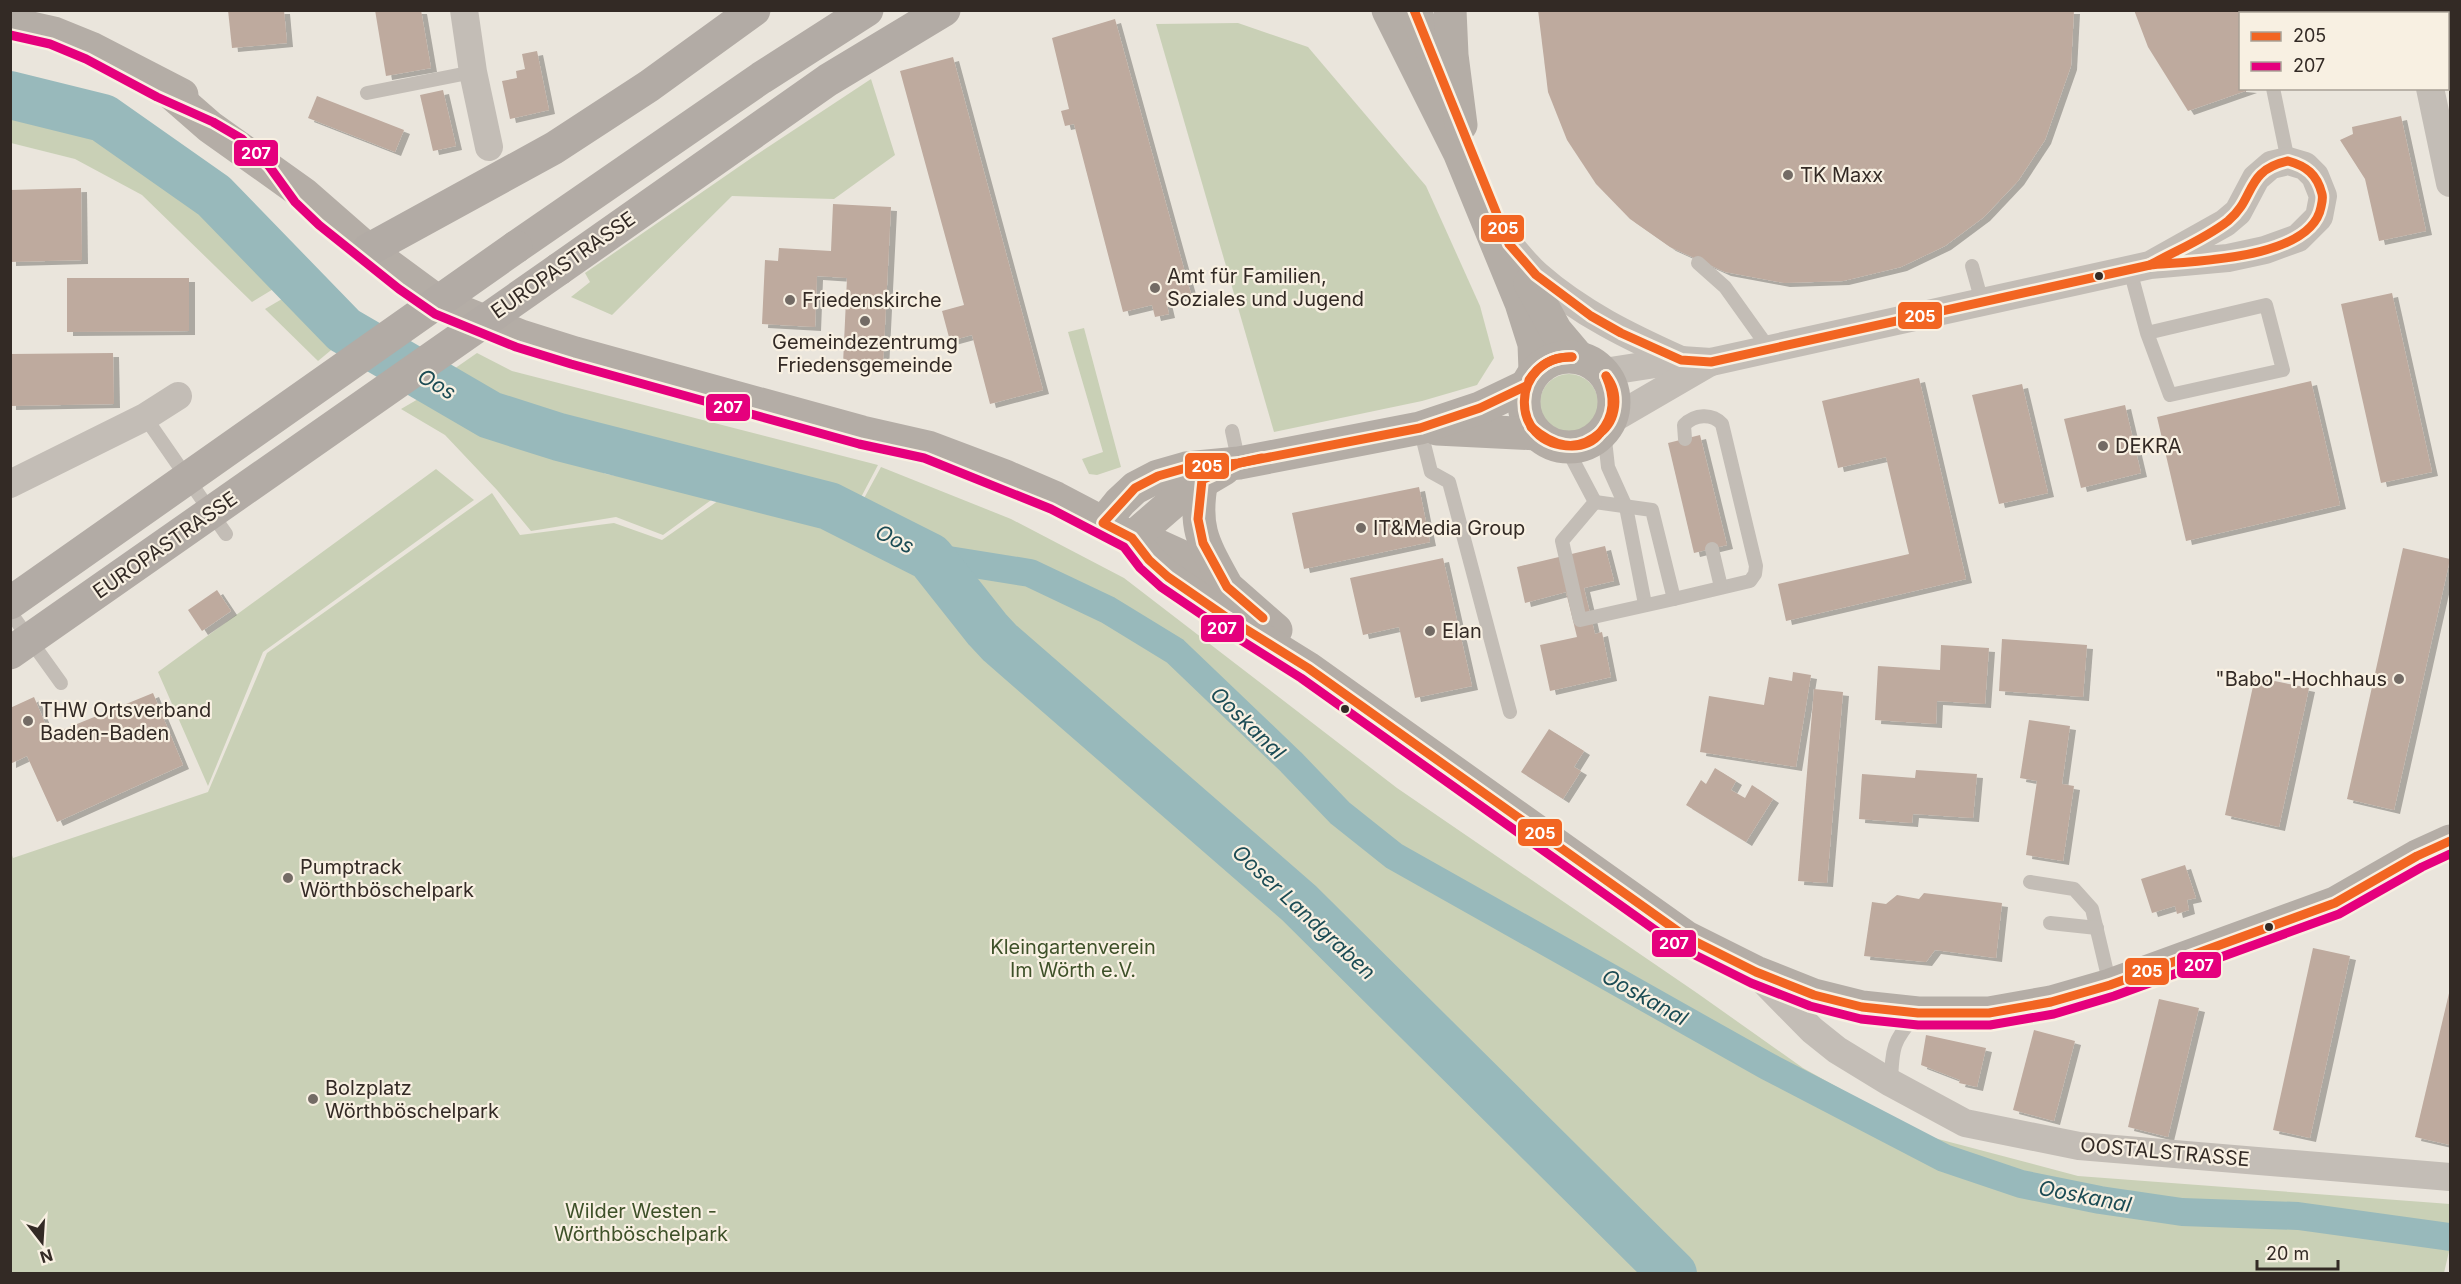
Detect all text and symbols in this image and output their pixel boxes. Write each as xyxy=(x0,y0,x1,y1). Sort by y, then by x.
legend xyxy=(2239,12,2449,90)
text: 205 xyxy=(2293,25,2326,46)
text: 207 xyxy=(2293,55,2325,76)
line badge: 207 xyxy=(233,139,279,167)
text: 207 xyxy=(241,143,271,163)
place label: TK Maxx xyxy=(1800,163,1883,187)
marker: TK Maxx xyxy=(1781,168,1795,182)
street label: EUROPASTRASSE xyxy=(486,206,640,324)
line badge: 205 xyxy=(1480,214,1525,243)
text: 205 xyxy=(1487,218,1519,238)
place label: Amt für Familien, Soziales und Jugend xyxy=(1167,264,1364,311)
unlabelled marker xyxy=(2093,270,2105,282)
marker: Amt für Familien, Soziales und Jugend xyxy=(1148,281,1162,295)
place label: Friedenskirche xyxy=(802,288,942,312)
marker: Friedenskirche xyxy=(783,293,797,307)
line badge: 205 xyxy=(1897,301,1943,330)
text: 205 xyxy=(1904,306,1936,326)
marker: Gemeindezentrumg Friedensgemeinde xyxy=(858,314,872,328)
place label: Gemeindezentrumg Friedensgemeinde xyxy=(772,330,958,377)
water label: Oos xyxy=(414,363,460,405)
line badge: 207 xyxy=(705,393,751,422)
text: 207 xyxy=(713,397,743,417)
place label: DEKRA xyxy=(2115,434,2182,458)
marker: DEKRA xyxy=(2096,439,2110,453)
line badge: 205 xyxy=(1184,452,1230,480)
text: 205 xyxy=(1191,456,1223,476)
street label: EUROPASTRASSE xyxy=(88,486,242,604)
place label: IT&Media Group xyxy=(1373,516,1525,540)
water label: Oos xyxy=(872,519,918,559)
marker: IT&Media Group xyxy=(1354,521,1368,535)
line badge: 207 xyxy=(1200,614,1245,643)
text: 207 xyxy=(1207,618,1237,638)
place label: Elan xyxy=(1442,619,1482,643)
marker: Elan xyxy=(1423,624,1437,638)
place label: "Babo"-Hochhaus xyxy=(2215,667,2387,691)
marker: "Babo"-Hochhaus xyxy=(2392,672,2406,686)
water label: Ooskanal xyxy=(1205,681,1291,765)
place label: THW Ortsverband Baden-Baden xyxy=(40,698,211,745)
unlabelled marker xyxy=(1339,703,1351,715)
marker: THW Ortsverband Baden-Baden xyxy=(21,714,35,728)
line badge: 205 xyxy=(1517,818,1563,847)
text: 205 xyxy=(1524,823,1556,843)
water label: Ooser Landgraben xyxy=(1227,839,1381,985)
place label: Pumptrack Wörthböschelpark xyxy=(300,855,474,902)
marker: Pumptrack Wörthböschelpark xyxy=(281,871,295,885)
unlabelled marker xyxy=(2263,921,2275,933)
line badge: 207 xyxy=(1651,929,1697,958)
text: 207 xyxy=(1659,933,1689,953)
park label: Kleingartenverein Im Wörth e.V. xyxy=(990,935,1156,982)
line badge: 207 xyxy=(2176,951,2222,979)
text: 207 xyxy=(2184,955,2214,975)
line badge: 205 xyxy=(2124,957,2170,986)
text: 205 xyxy=(2131,961,2163,981)
water label: Ooskanal xyxy=(1598,963,1693,1031)
place label: Bolzplatz Wörthböschelpark xyxy=(325,1076,499,1123)
marker: Bolzplatz Wörthböschelpark xyxy=(306,1092,320,1106)
street label: OOSTALSTRASSE xyxy=(2079,1133,2251,1171)
water label: Ooskanal xyxy=(2036,1175,2134,1217)
park label: Wilder Westen - Wörthböschelpark xyxy=(554,1199,728,1246)
north arrow xyxy=(12,1212,72,1272)
scale bar xyxy=(2257,1233,2338,1271)
text: 20 m xyxy=(2266,1243,2309,1264)
text: N xyxy=(38,1245,55,1268)

